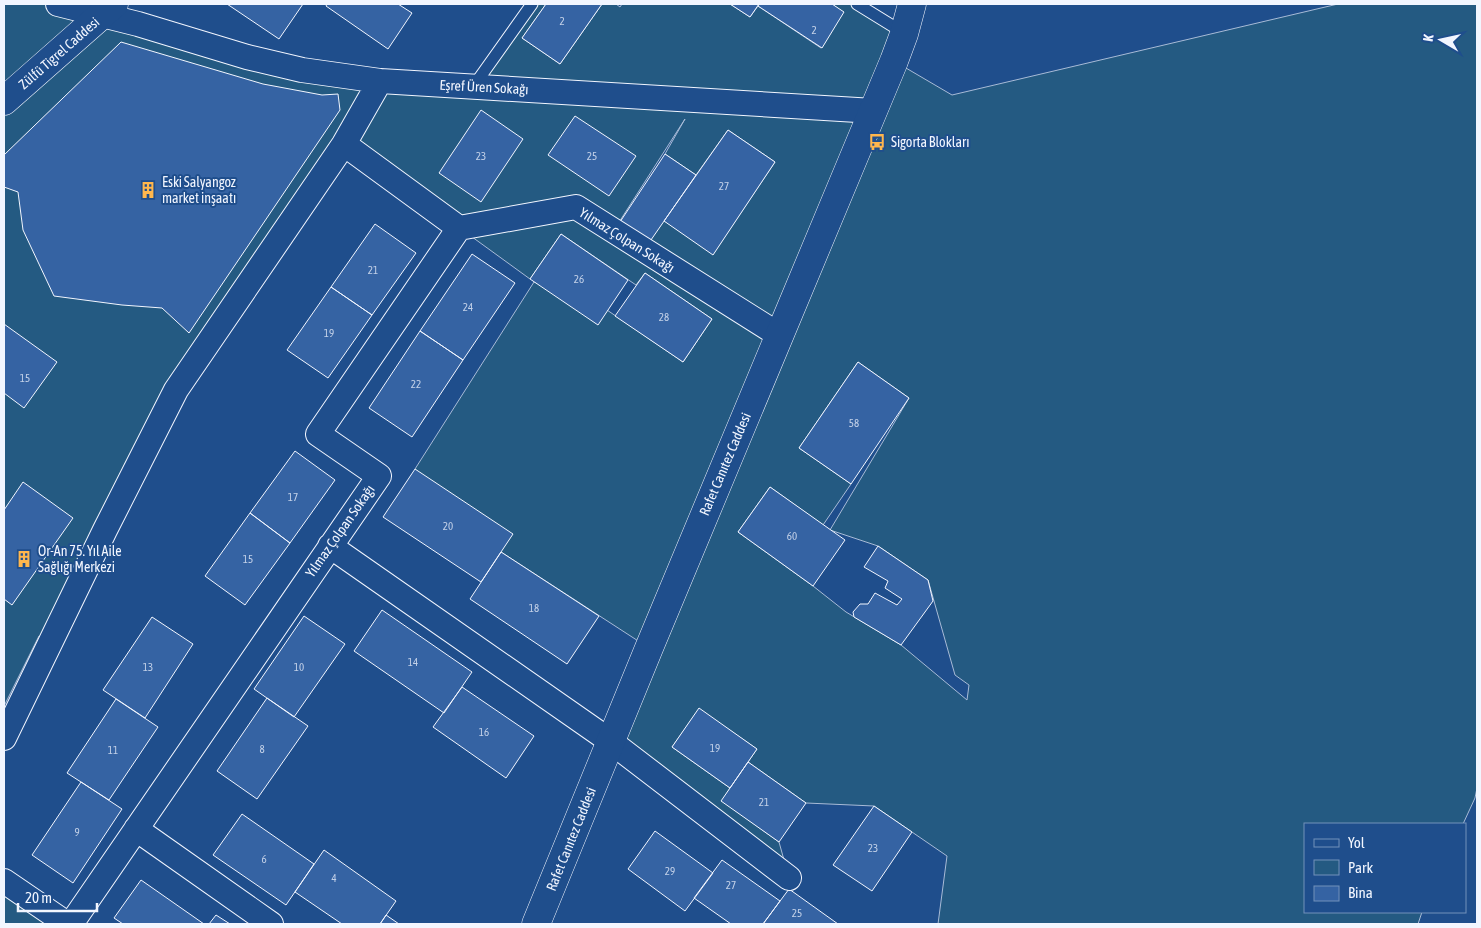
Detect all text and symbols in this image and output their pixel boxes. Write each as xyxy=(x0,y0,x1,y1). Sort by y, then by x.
street label: Zülfü Tigrel Caddesi xyxy=(16,14,102,92)
house number: 2 xyxy=(559,15,565,27)
north arrow xyxy=(1416,15,1466,65)
house number: 2 xyxy=(811,24,817,36)
text: K xyxy=(1420,33,1437,43)
street label: Eşref Üren Sokağı xyxy=(439,77,529,97)
bus stop icon: Sigorta Blokları xyxy=(867,132,887,152)
place label: Sigorta Blokları xyxy=(891,134,969,150)
house number: 23 xyxy=(476,150,486,162)
house number: 25 xyxy=(587,150,597,162)
place label: Eski Salyangoz market inşaatı xyxy=(162,174,236,206)
building icon: Eski Salyangoz market inşaatı xyxy=(138,180,158,200)
house number: 27 xyxy=(719,180,729,192)
street label: Yılmaz Çolpan Sokağı xyxy=(576,204,678,276)
house number: 21 xyxy=(368,264,378,276)
house number: 26 xyxy=(574,273,584,285)
house number: 24 xyxy=(463,301,473,313)
house number: 28 xyxy=(659,311,669,323)
house number: 19 xyxy=(324,327,334,339)
house number: 15 xyxy=(20,372,30,384)
house number: 22 xyxy=(411,378,421,390)
street label: Rafet Canıtez Caddesi xyxy=(696,410,754,518)
house number: 58 xyxy=(849,417,859,429)
street label: Yılmaz Çolpan Sokağı xyxy=(302,482,378,580)
house number: 17 xyxy=(288,491,298,503)
house number: 20 xyxy=(443,520,453,532)
house number: 60 xyxy=(787,530,797,542)
place label: Or-An 75. Yıl Aile Sağlığı Merkezi xyxy=(38,543,122,575)
building icon: Or-An 75. Yıl Aile Sağlığı Merkezi xyxy=(14,549,34,569)
house number: 15 xyxy=(243,553,253,565)
house number: 18 xyxy=(529,602,539,614)
house number: 14 xyxy=(408,656,418,668)
house number: 13 xyxy=(143,661,153,673)
house number: 10 xyxy=(294,661,304,673)
house number: 16 xyxy=(479,726,489,738)
house number: 19 xyxy=(710,742,720,754)
house number: 8 xyxy=(259,743,265,755)
house number: 11 xyxy=(108,744,118,756)
street label: Rafet Canıtez Caddesi xyxy=(543,785,599,893)
house number: 21 xyxy=(759,796,769,808)
legend xyxy=(1304,823,1466,913)
house number: 9 xyxy=(74,826,80,838)
text: Yol xyxy=(1348,834,1365,851)
house number: 23 xyxy=(868,842,878,854)
house number: 6 xyxy=(261,853,267,865)
text: Park xyxy=(1348,859,1373,876)
house number: 29 xyxy=(665,865,675,877)
house number: 4 xyxy=(331,872,337,884)
house number: 27 xyxy=(726,879,736,891)
scale bar xyxy=(18,880,96,912)
text: Bina xyxy=(1348,884,1373,901)
text: 20 m xyxy=(25,889,52,906)
house number: 25 xyxy=(792,907,802,919)

